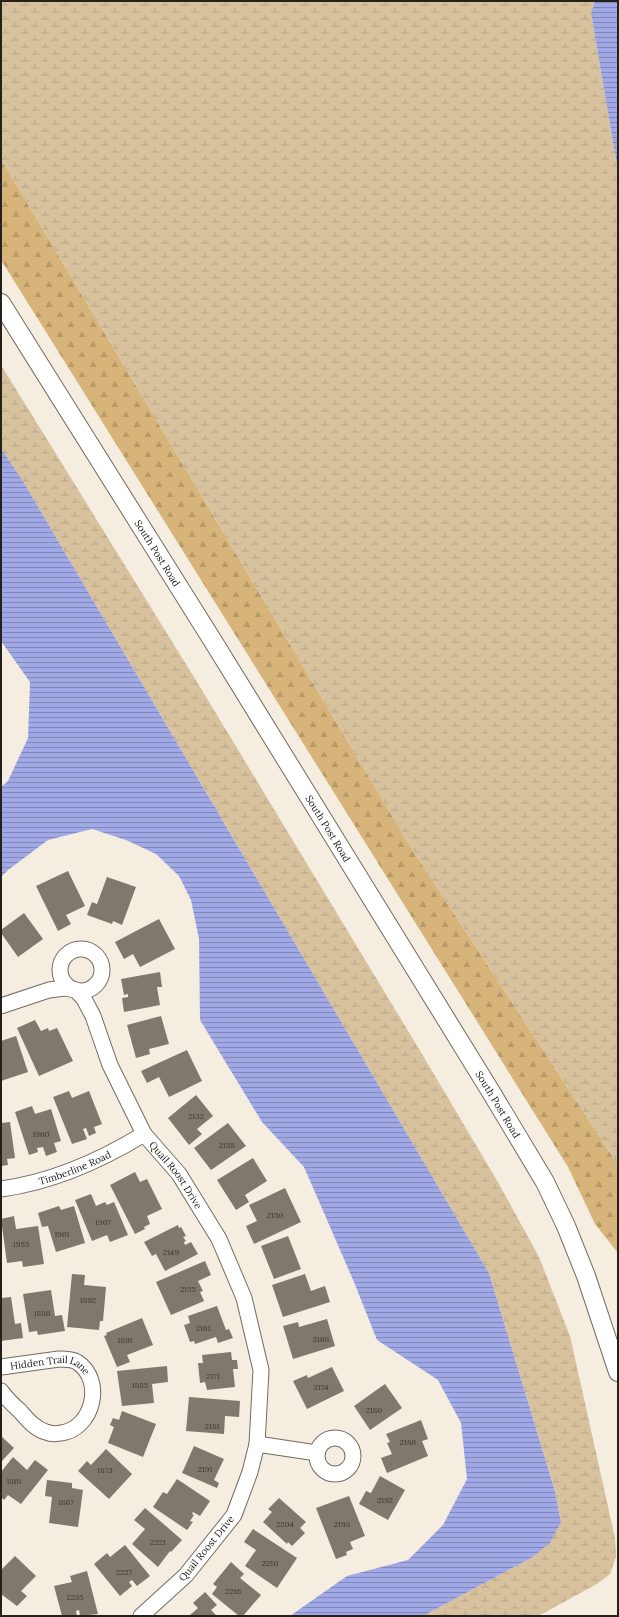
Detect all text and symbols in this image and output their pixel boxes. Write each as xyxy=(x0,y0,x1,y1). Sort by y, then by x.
street label: South Post Road xyxy=(131,517,183,589)
street label: South Post Road xyxy=(302,793,354,864)
street label: South Post Road xyxy=(472,1069,523,1141)
house number: 2132 xyxy=(188,1111,204,1121)
house number: 1960 xyxy=(32,1129,50,1139)
street label: Quail Roost Drive xyxy=(146,1139,205,1212)
house number: 2138 xyxy=(219,1140,236,1150)
street label: Timberline Road xyxy=(37,1148,113,1188)
house number: 2150 xyxy=(267,1210,283,1220)
house number: 1967 xyxy=(95,1217,111,1227)
house number: 1961 xyxy=(54,1229,70,1239)
house number: 1955 xyxy=(13,1239,29,1249)
house number: 2149 xyxy=(163,1247,179,1257)
house number: 2155 xyxy=(180,1284,196,1294)
house number: 1892 xyxy=(80,1295,96,1305)
house number: 1886 xyxy=(34,1308,51,1318)
house number: 2161 xyxy=(196,1323,210,1333)
house number: 2168 xyxy=(313,1334,330,1344)
house number: 1891 xyxy=(118,1335,133,1345)
street label: Hidden Trail Lane xyxy=(9,1353,93,1378)
house number: 2171 xyxy=(206,1371,220,1381)
house number: 1885 xyxy=(132,1380,148,1390)
house number: 2174 xyxy=(313,1382,329,1392)
house number: 2180 xyxy=(366,1405,382,1415)
house number: 2181 xyxy=(205,1421,219,1431)
house number: 2186 xyxy=(400,1437,417,1447)
house number: 2191 xyxy=(198,1464,212,1474)
house number: 1873 xyxy=(97,1465,113,1475)
house number: 1861 xyxy=(7,1476,22,1486)
house number: 2192 xyxy=(377,1495,393,1505)
house number: 1867 xyxy=(58,1497,74,1507)
street label: Quail Roost Drive xyxy=(176,1512,237,1584)
house number: 2204 xyxy=(276,1519,295,1529)
house number: 2198 xyxy=(334,1519,351,1529)
house number: 2221 xyxy=(150,1537,166,1547)
house number: 2210 xyxy=(262,1558,278,1568)
house number: 2227 xyxy=(116,1567,133,1577)
house number: 2216 xyxy=(225,1586,241,1596)
house number: 2235 xyxy=(66,1592,84,1602)

